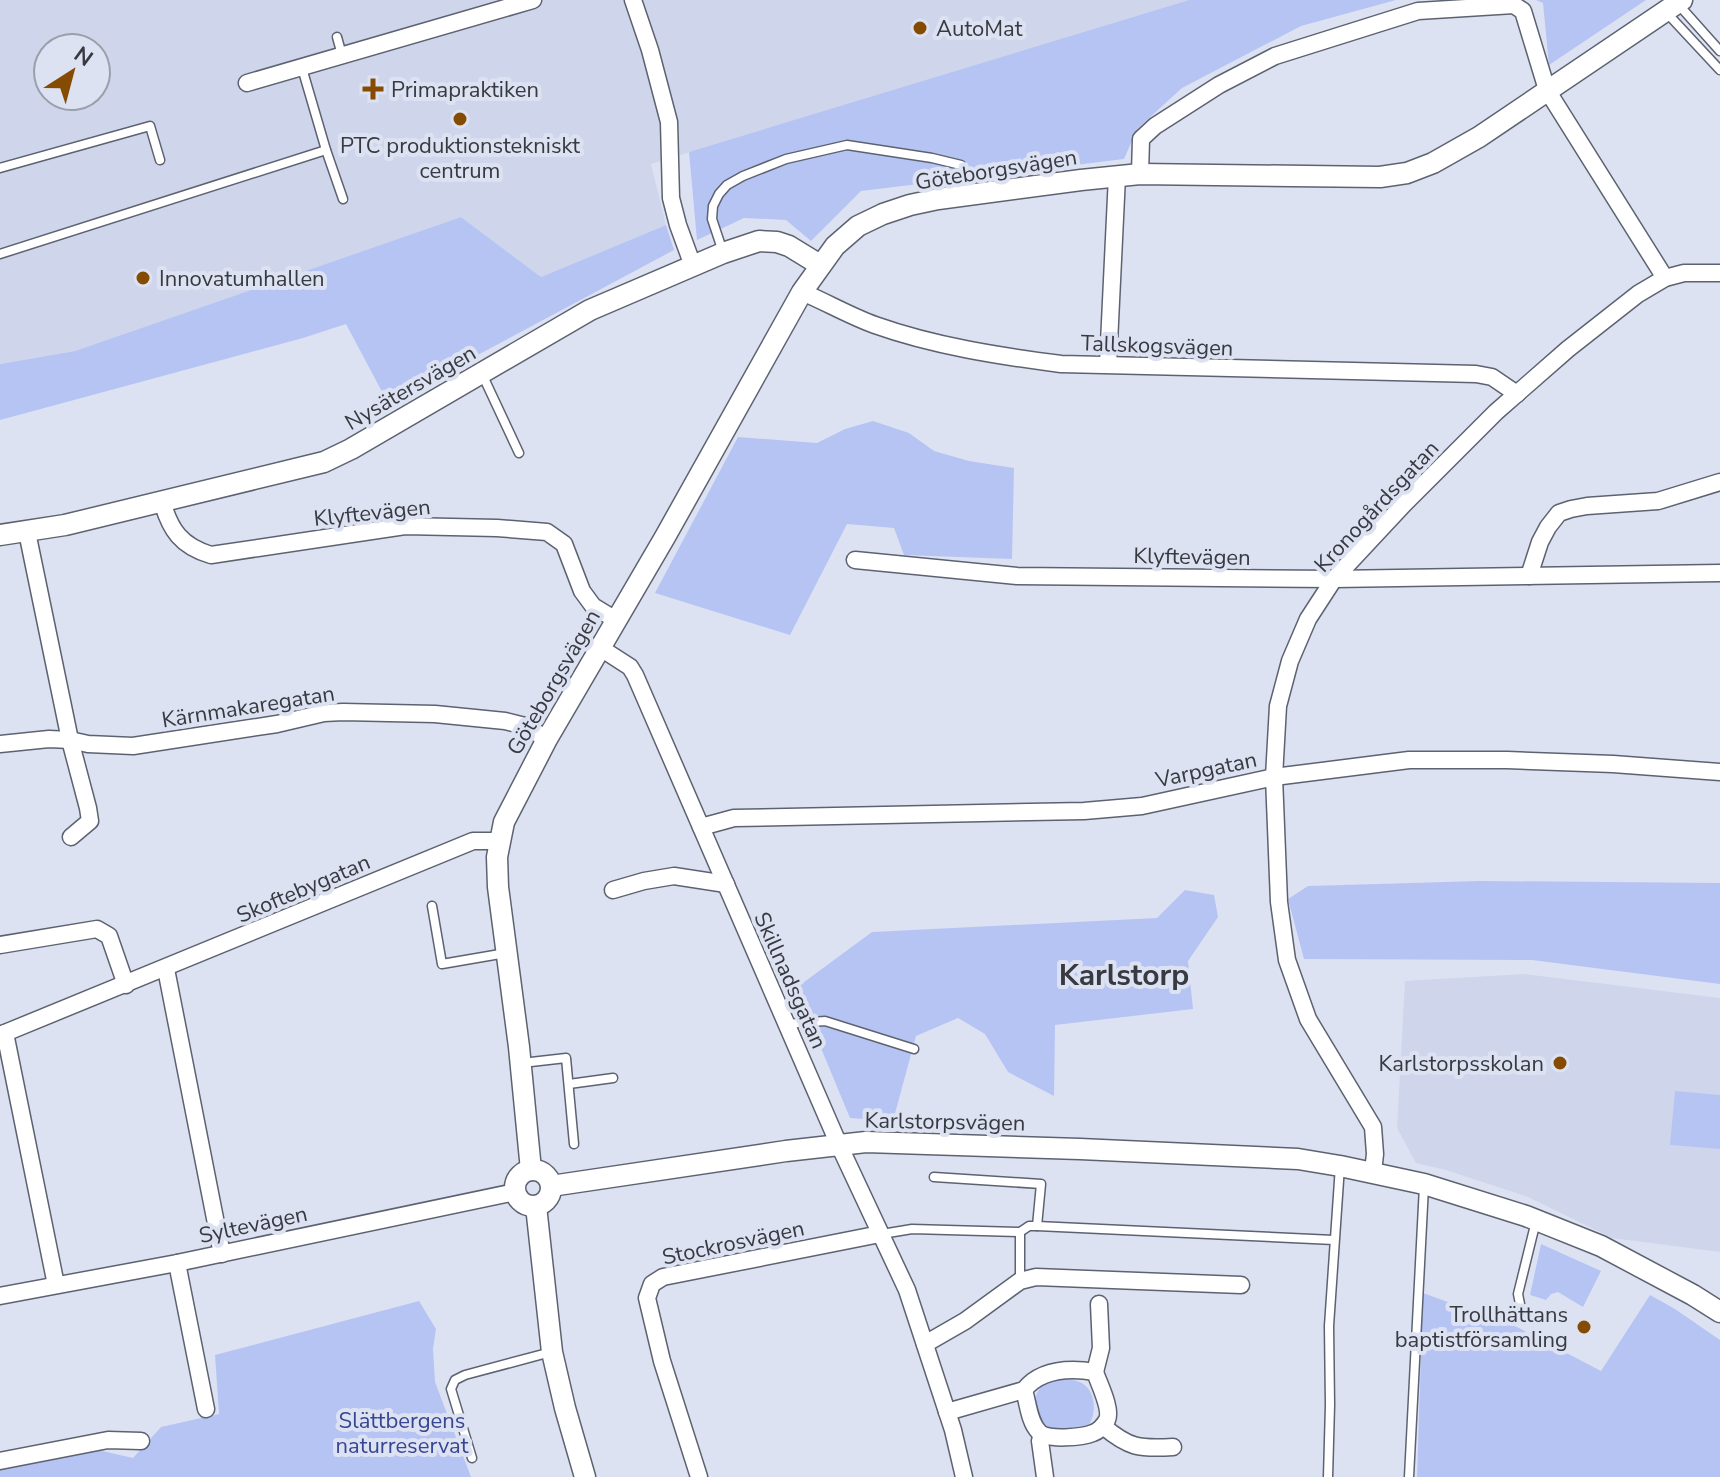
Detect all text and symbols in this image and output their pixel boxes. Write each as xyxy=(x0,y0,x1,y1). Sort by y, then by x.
place label: AutoMat xyxy=(936,14,1023,44)
marker: AutoMat xyxy=(911,19,929,37)
north arrow xyxy=(32,32,112,112)
text: N xyxy=(68,40,99,74)
place label: Primapraktiken xyxy=(391,75,539,105)
marker: Primapraktiken xyxy=(362,78,384,100)
marker: PTC produktionstekniskt centrum xyxy=(451,110,469,128)
place label: PTC produktionstekniskt centrum xyxy=(340,131,580,186)
street label: Göteborgsvägen xyxy=(913,142,1079,198)
place label: Innovatumhallen xyxy=(159,264,325,294)
marker: Innovatumhallen xyxy=(134,269,152,287)
street label: Tallskogsvägen xyxy=(1080,328,1234,364)
street label: Nysätersvägen xyxy=(339,338,482,438)
street label: Kronogårdsgatan xyxy=(1308,434,1446,579)
street label: Klyftevägen xyxy=(312,492,432,534)
street label: Klyftevägen xyxy=(1133,541,1251,573)
street label: Göteborgsvägen xyxy=(500,604,608,761)
street label: Kärnmakaregatan xyxy=(160,679,337,735)
street label: Varpgatan xyxy=(1152,745,1260,796)
street label: Skoftebygatan xyxy=(232,847,375,931)
street label: Skillnadsgatan xyxy=(747,907,834,1053)
district label: Karlstorp xyxy=(1059,955,1189,996)
place label: Karlstorpsskolan xyxy=(1379,1049,1544,1079)
marker: Karlstorpsskolan xyxy=(1551,1054,1569,1072)
street label: Karlstorpsvägen xyxy=(864,1106,1026,1138)
street label: Syltevägen xyxy=(196,1199,310,1251)
street label: Stockrosvägen xyxy=(659,1213,807,1273)
place label: Trollhättans baptistförsamling xyxy=(1395,1300,1568,1355)
marker: Trollhättans baptistförsamling xyxy=(1575,1318,1593,1336)
park label: Slättbergens naturreservat xyxy=(336,1406,469,1461)

